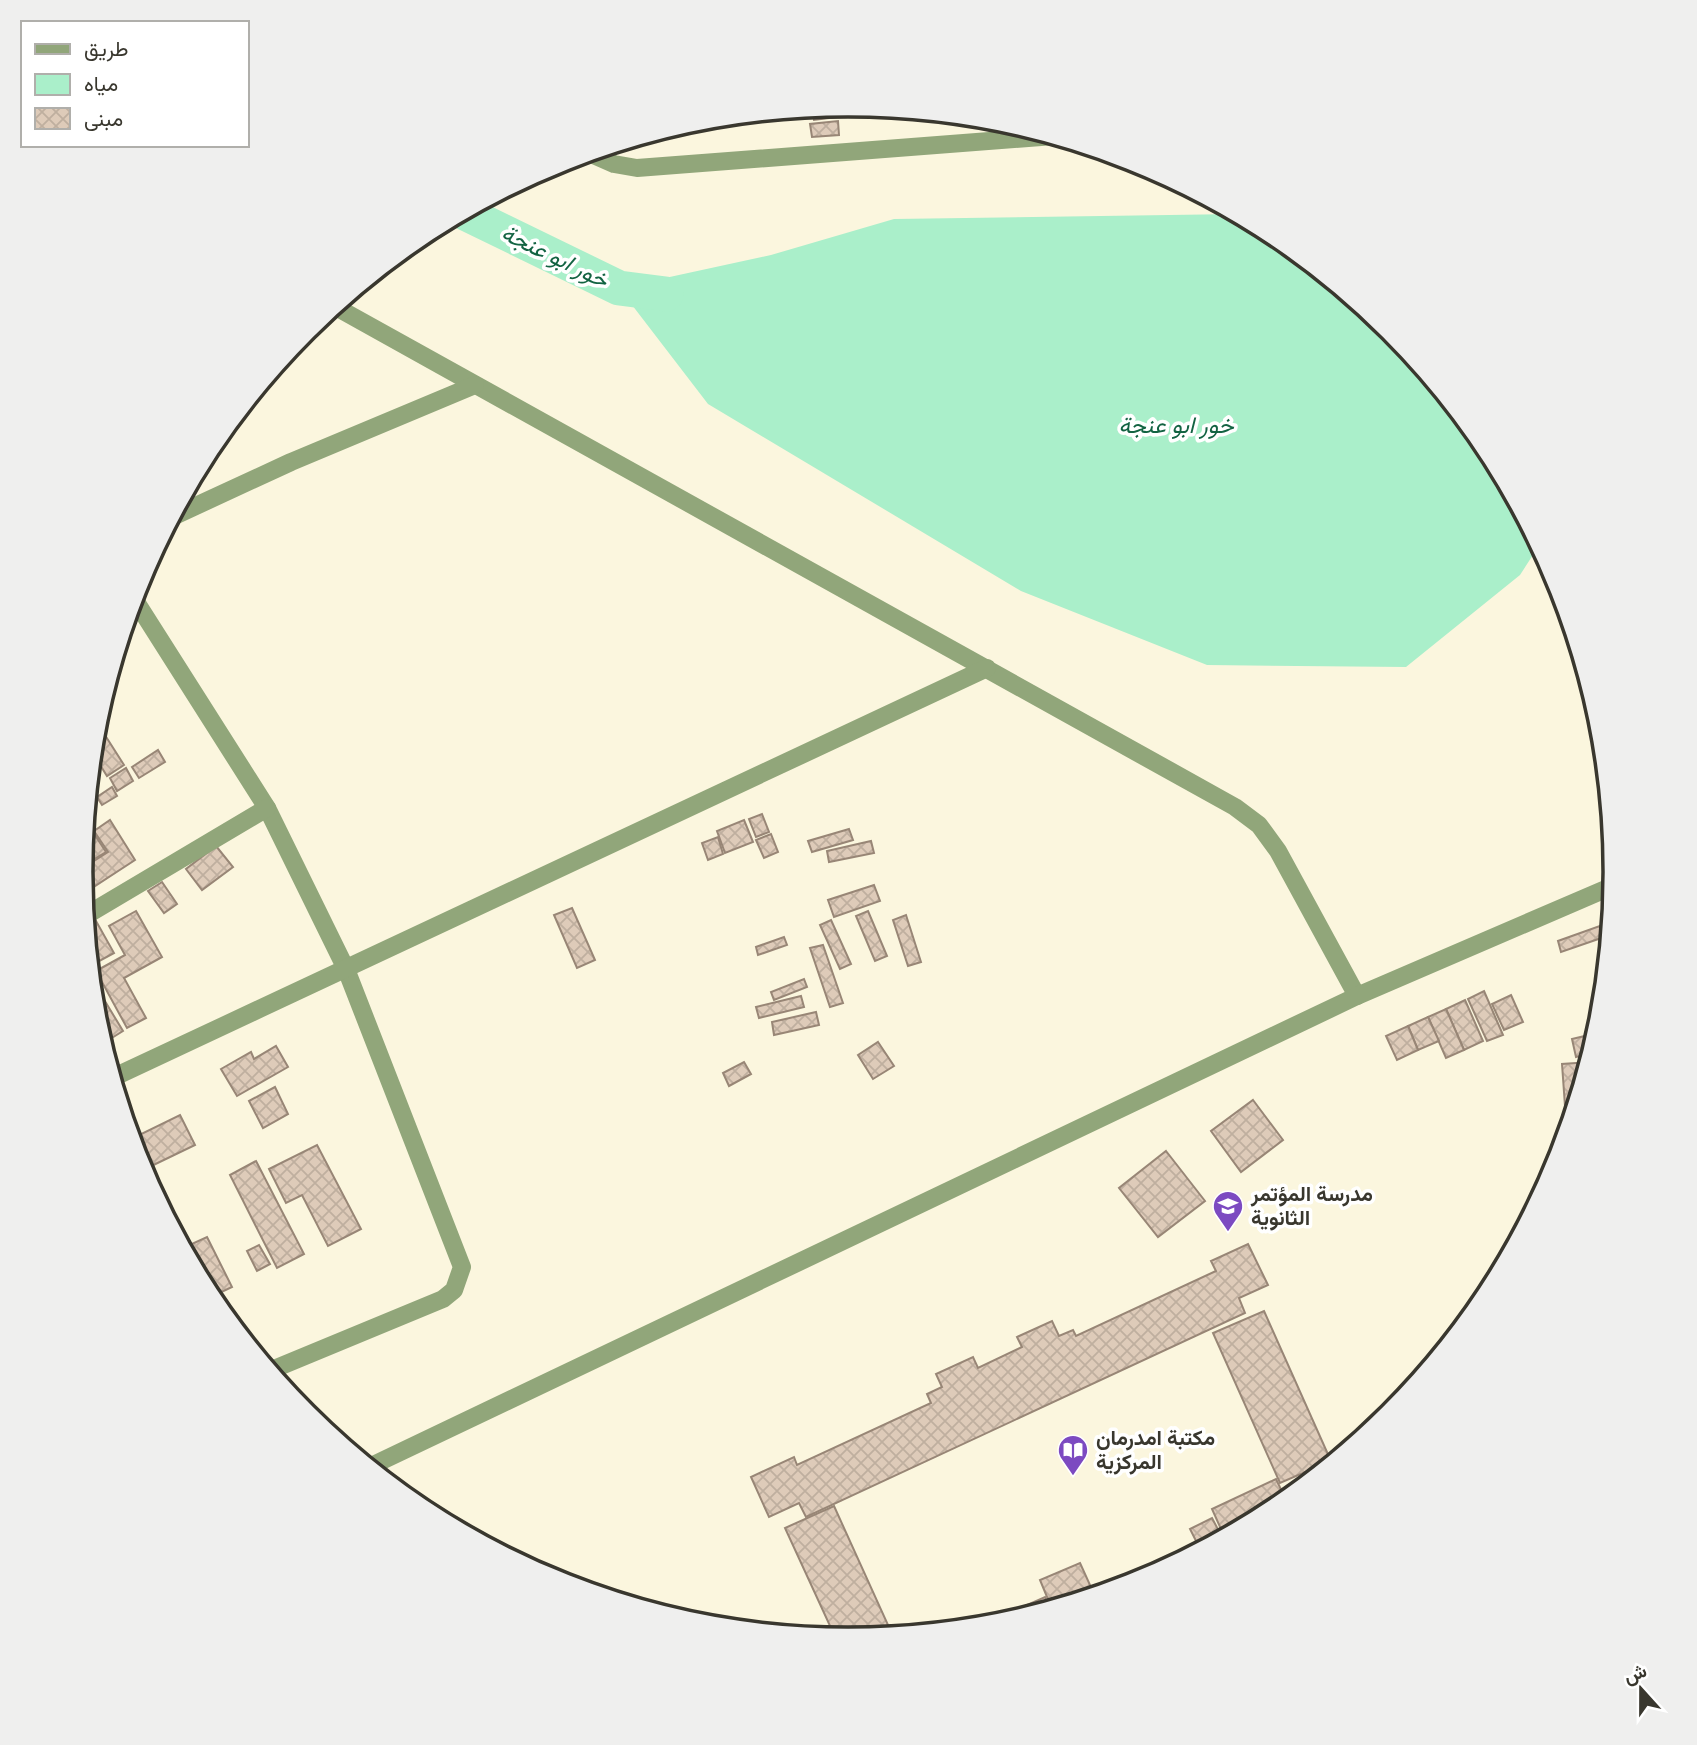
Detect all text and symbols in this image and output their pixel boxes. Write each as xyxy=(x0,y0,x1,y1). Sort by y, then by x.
legend xyxy=(21,21,248,147)
text: طريق xyxy=(84,36,129,62)
text: مياه xyxy=(84,71,118,97)
text: مبنى xyxy=(84,106,123,132)
water label: خور ابو عنجة xyxy=(497,218,613,295)
water label: خور ابو عنجة xyxy=(1118,411,1234,440)
place label: مدرسة المؤتمر الثانوية xyxy=(1250,1181,1373,1231)
school or university icon: مدرسة المؤتمر الثانوية xyxy=(1211,1189,1245,1233)
place label: مكتبة امدرمان المركزية xyxy=(1096,1425,1215,1475)
library icon: مكتبة امدرمان المركزية xyxy=(1056,1433,1090,1477)
north arrow xyxy=(1606,1654,1676,1724)
text: ش xyxy=(1620,1659,1650,1688)

